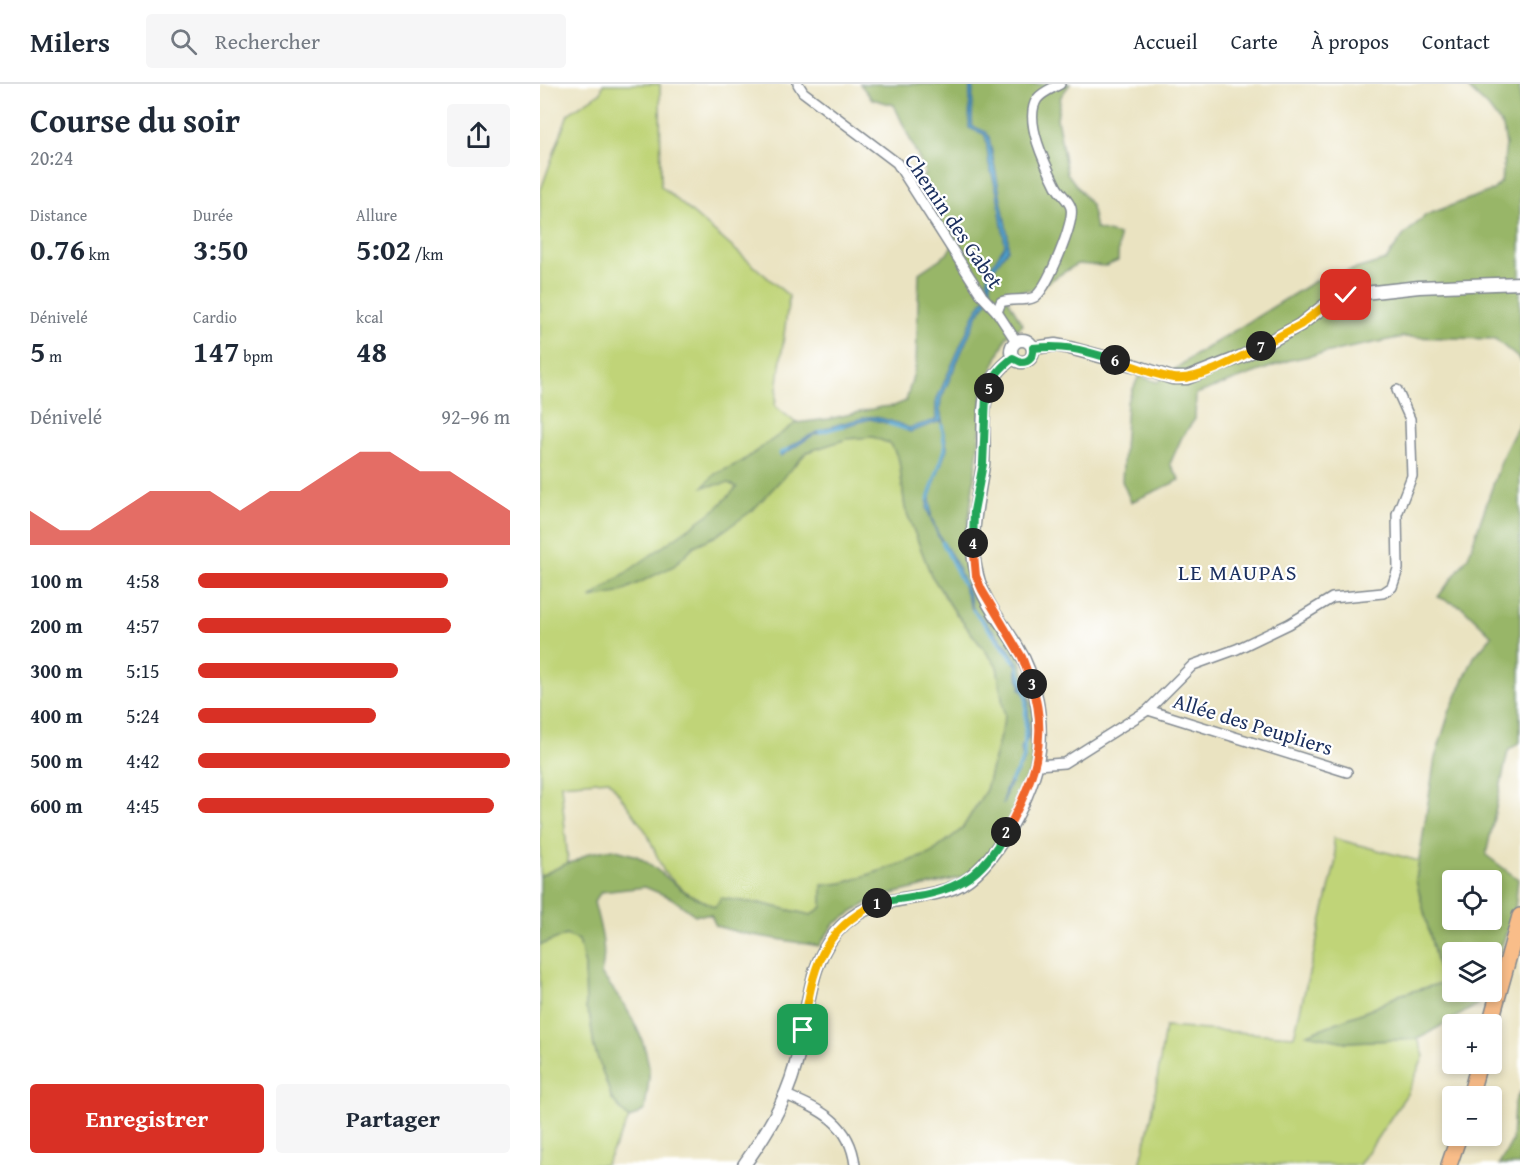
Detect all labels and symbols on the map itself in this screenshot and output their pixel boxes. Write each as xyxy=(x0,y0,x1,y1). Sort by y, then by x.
street label: Chemin des Gabet xyxy=(897,147,1011,295)
pin xyxy=(1320,269,1371,320)
pin: 7 xyxy=(1246,331,1276,361)
pin: 6 xyxy=(1100,345,1130,375)
pin: 5 xyxy=(974,373,1004,403)
pin: 4 xyxy=(958,528,988,558)
district label: LE MAUPAS xyxy=(1178,556,1298,588)
pin: 3 xyxy=(1017,669,1047,699)
street label: Allée des Peupliers xyxy=(1169,685,1337,763)
pin: 2 xyxy=(991,817,1021,847)
pin: 1 xyxy=(862,888,892,918)
pin xyxy=(777,1004,828,1055)

